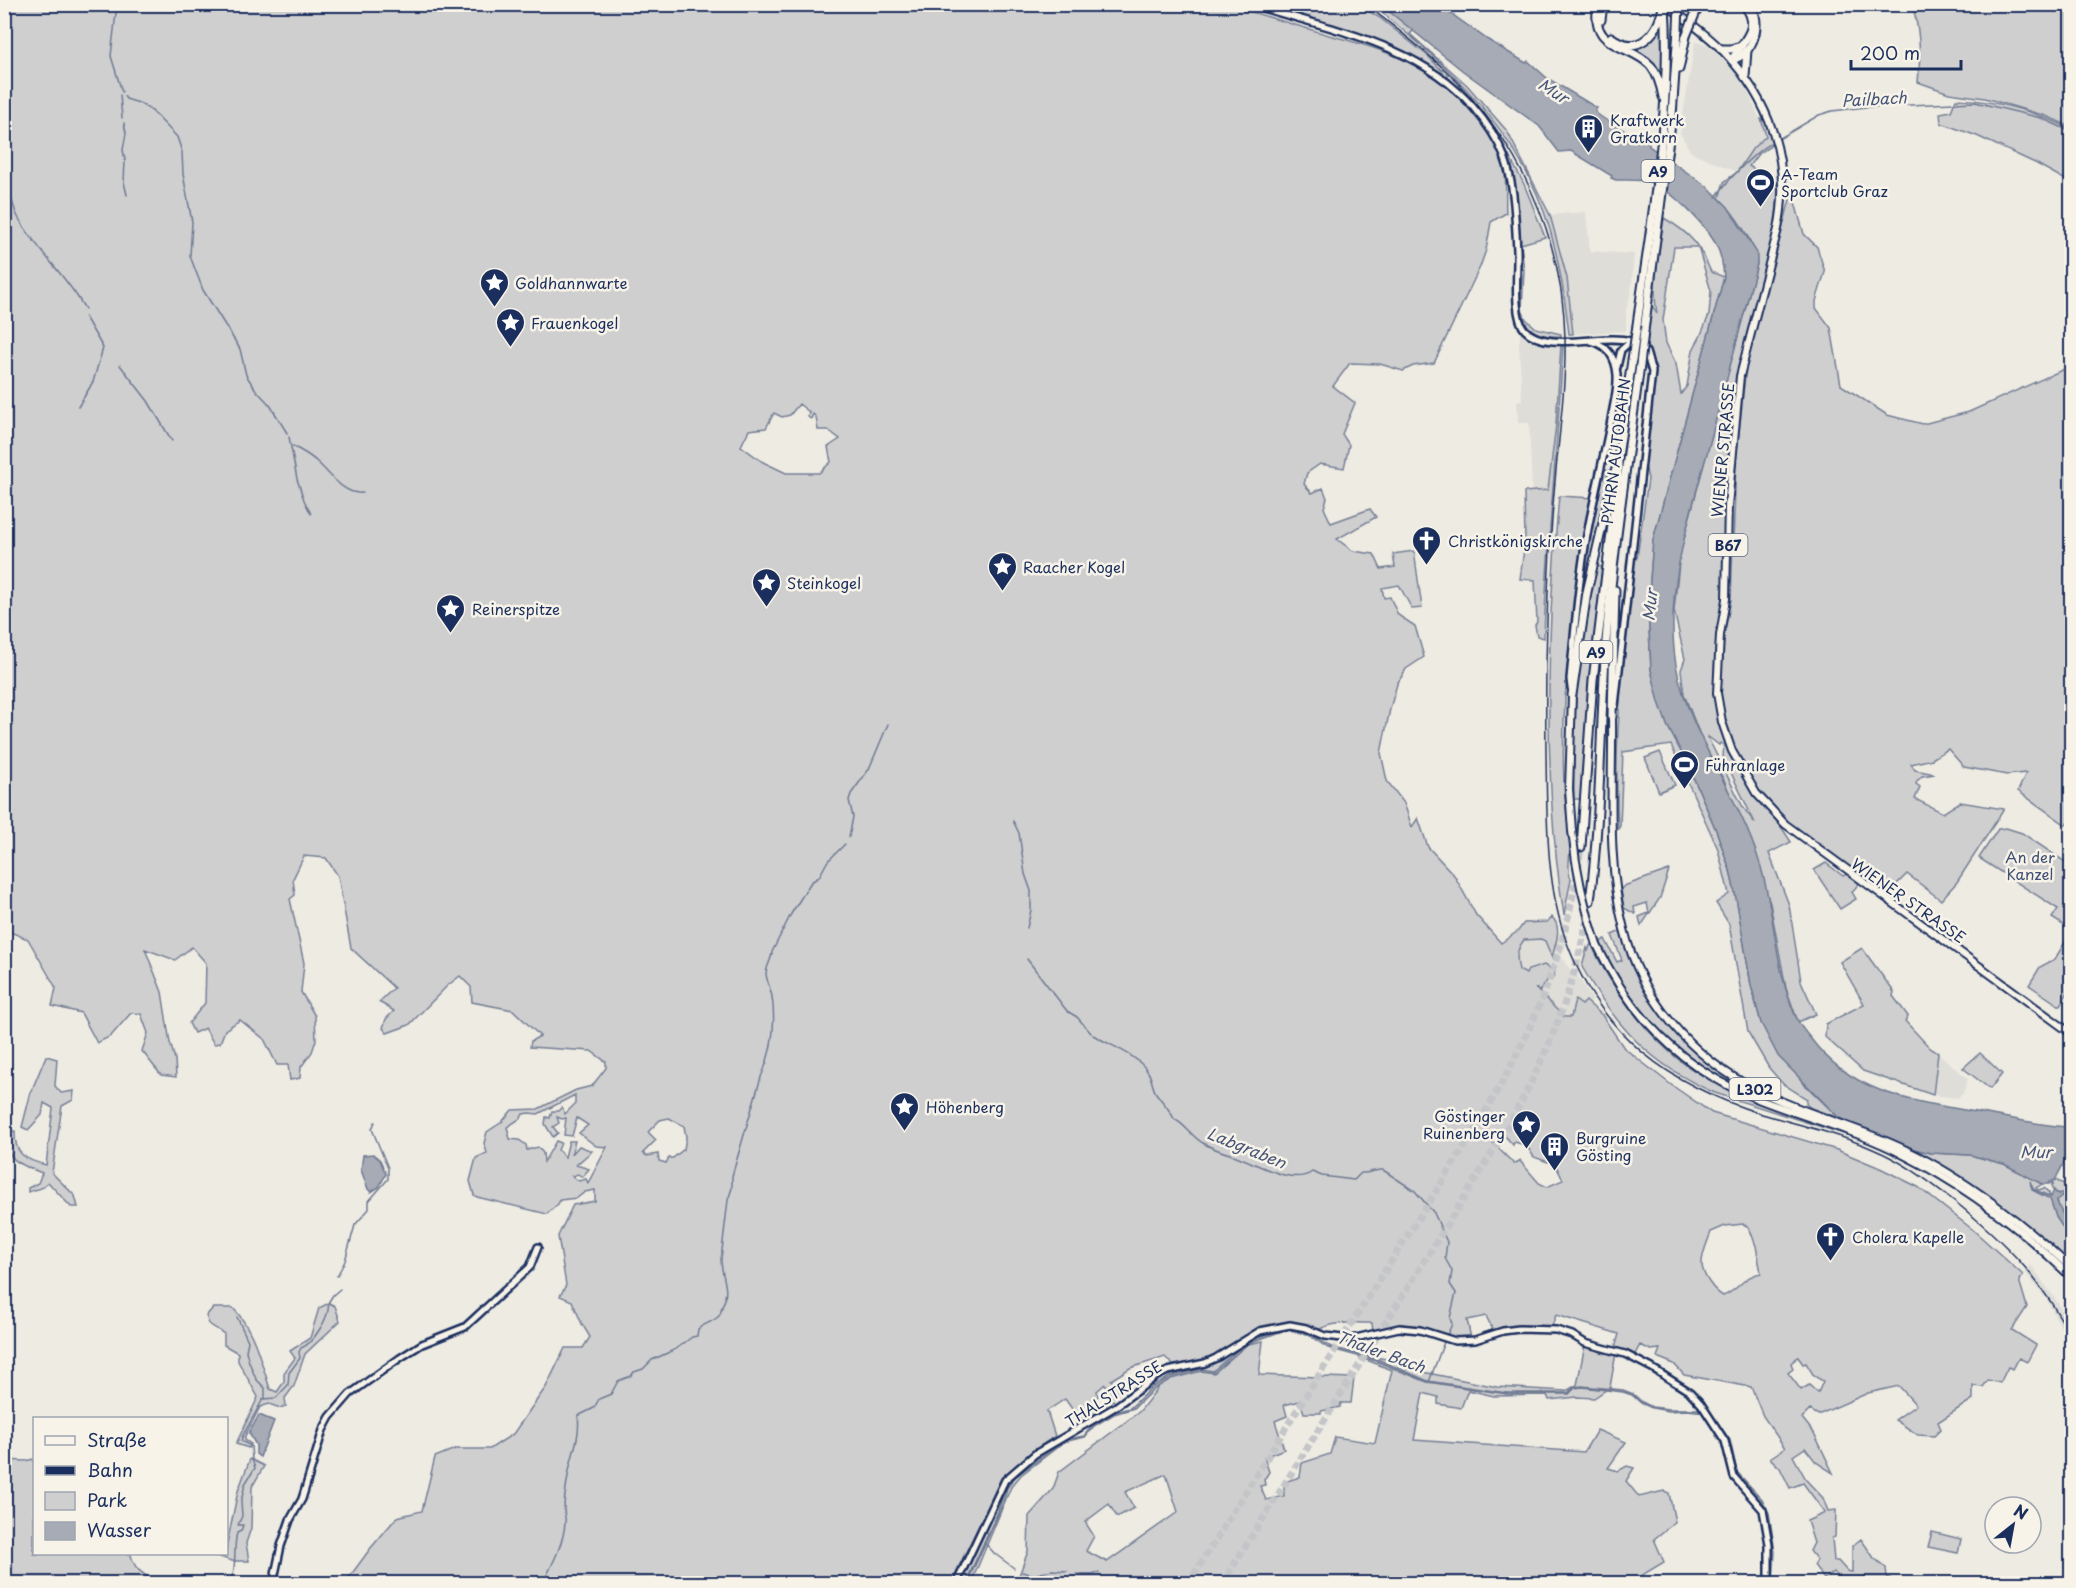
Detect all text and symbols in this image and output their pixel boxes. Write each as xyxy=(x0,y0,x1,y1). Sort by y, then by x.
scale bar xyxy=(1851,33,1960,71)
text: 200 m xyxy=(1860,39,1920,66)
water label: Mur xyxy=(1534,71,1576,110)
water label: Pailbach xyxy=(1841,84,1908,112)
place label: Kraftwerk Gratkorn xyxy=(1610,108,1684,148)
building icon: Kraftwerk Gratkorn xyxy=(1573,112,1605,154)
road number: A9 xyxy=(1642,160,1674,182)
place label: A-Team Sportclub Graz xyxy=(1781,162,1888,202)
sports icon: A-Team Sportclub Graz xyxy=(1744,166,1776,208)
place icon: Goldhannwarte xyxy=(478,266,510,308)
place label: Goldhannwarte xyxy=(515,271,628,294)
place icon: Frauenkogel xyxy=(494,306,526,348)
place label: Frauenkogel xyxy=(531,311,618,334)
street label: PYHRN AUTOBAHN xyxy=(1595,377,1635,525)
street label: WIENER STRASSE xyxy=(1705,382,1739,518)
church icon: Christkönigskirche xyxy=(1411,524,1443,566)
place label: Christkönigskirche xyxy=(1448,529,1583,552)
road number: B67 xyxy=(1708,534,1748,556)
place icon: Raacher Kogel xyxy=(986,550,1018,592)
place label: Raacher Kogel xyxy=(1023,555,1125,578)
place icon: Steinkogel xyxy=(750,566,782,608)
place label: Steinkogel xyxy=(787,571,861,594)
water label: Mur xyxy=(1635,585,1663,622)
place icon: Reinerspitze xyxy=(435,592,467,634)
place label: Reinerspitze xyxy=(472,597,560,620)
road number: A9 xyxy=(1580,641,1612,663)
sports icon: Führanlage xyxy=(1668,748,1700,790)
place label: Führanlage xyxy=(1705,753,1785,776)
park label: An der Kanzel xyxy=(2005,845,2055,885)
street label: WIENER STRASSE xyxy=(1847,852,1971,948)
road number: L302 xyxy=(1730,1078,1780,1100)
place icon: Höhenberg xyxy=(889,1090,921,1132)
place label: Höhenberg xyxy=(926,1095,1004,1118)
place label: Göstinger Ruinenberg xyxy=(1423,1104,1505,1144)
place icon: Göstinger Ruinenberg xyxy=(1510,1108,1542,1150)
water label: Labgraben xyxy=(1204,1120,1291,1174)
place label: Burgruine Gösting xyxy=(1576,1126,1646,1166)
building icon: Burgruine Gösting xyxy=(1539,1130,1571,1172)
water label: Mur xyxy=(2020,1139,2054,1163)
church icon: Cholera Kapelle xyxy=(1815,1220,1847,1262)
place label: Cholera Kapelle xyxy=(1852,1225,1964,1248)
water label: Thaler Bach xyxy=(1333,1324,1429,1378)
street label: THALSTRASSE xyxy=(1060,1354,1166,1432)
legend xyxy=(33,1417,228,1555)
text: Straße xyxy=(87,1426,147,1453)
text: Bahn xyxy=(87,1456,133,1483)
text: Park xyxy=(87,1486,127,1513)
north arrow xyxy=(1983,1495,2043,1555)
text: N xyxy=(2010,1498,2033,1525)
text: Wasser xyxy=(87,1516,152,1543)

